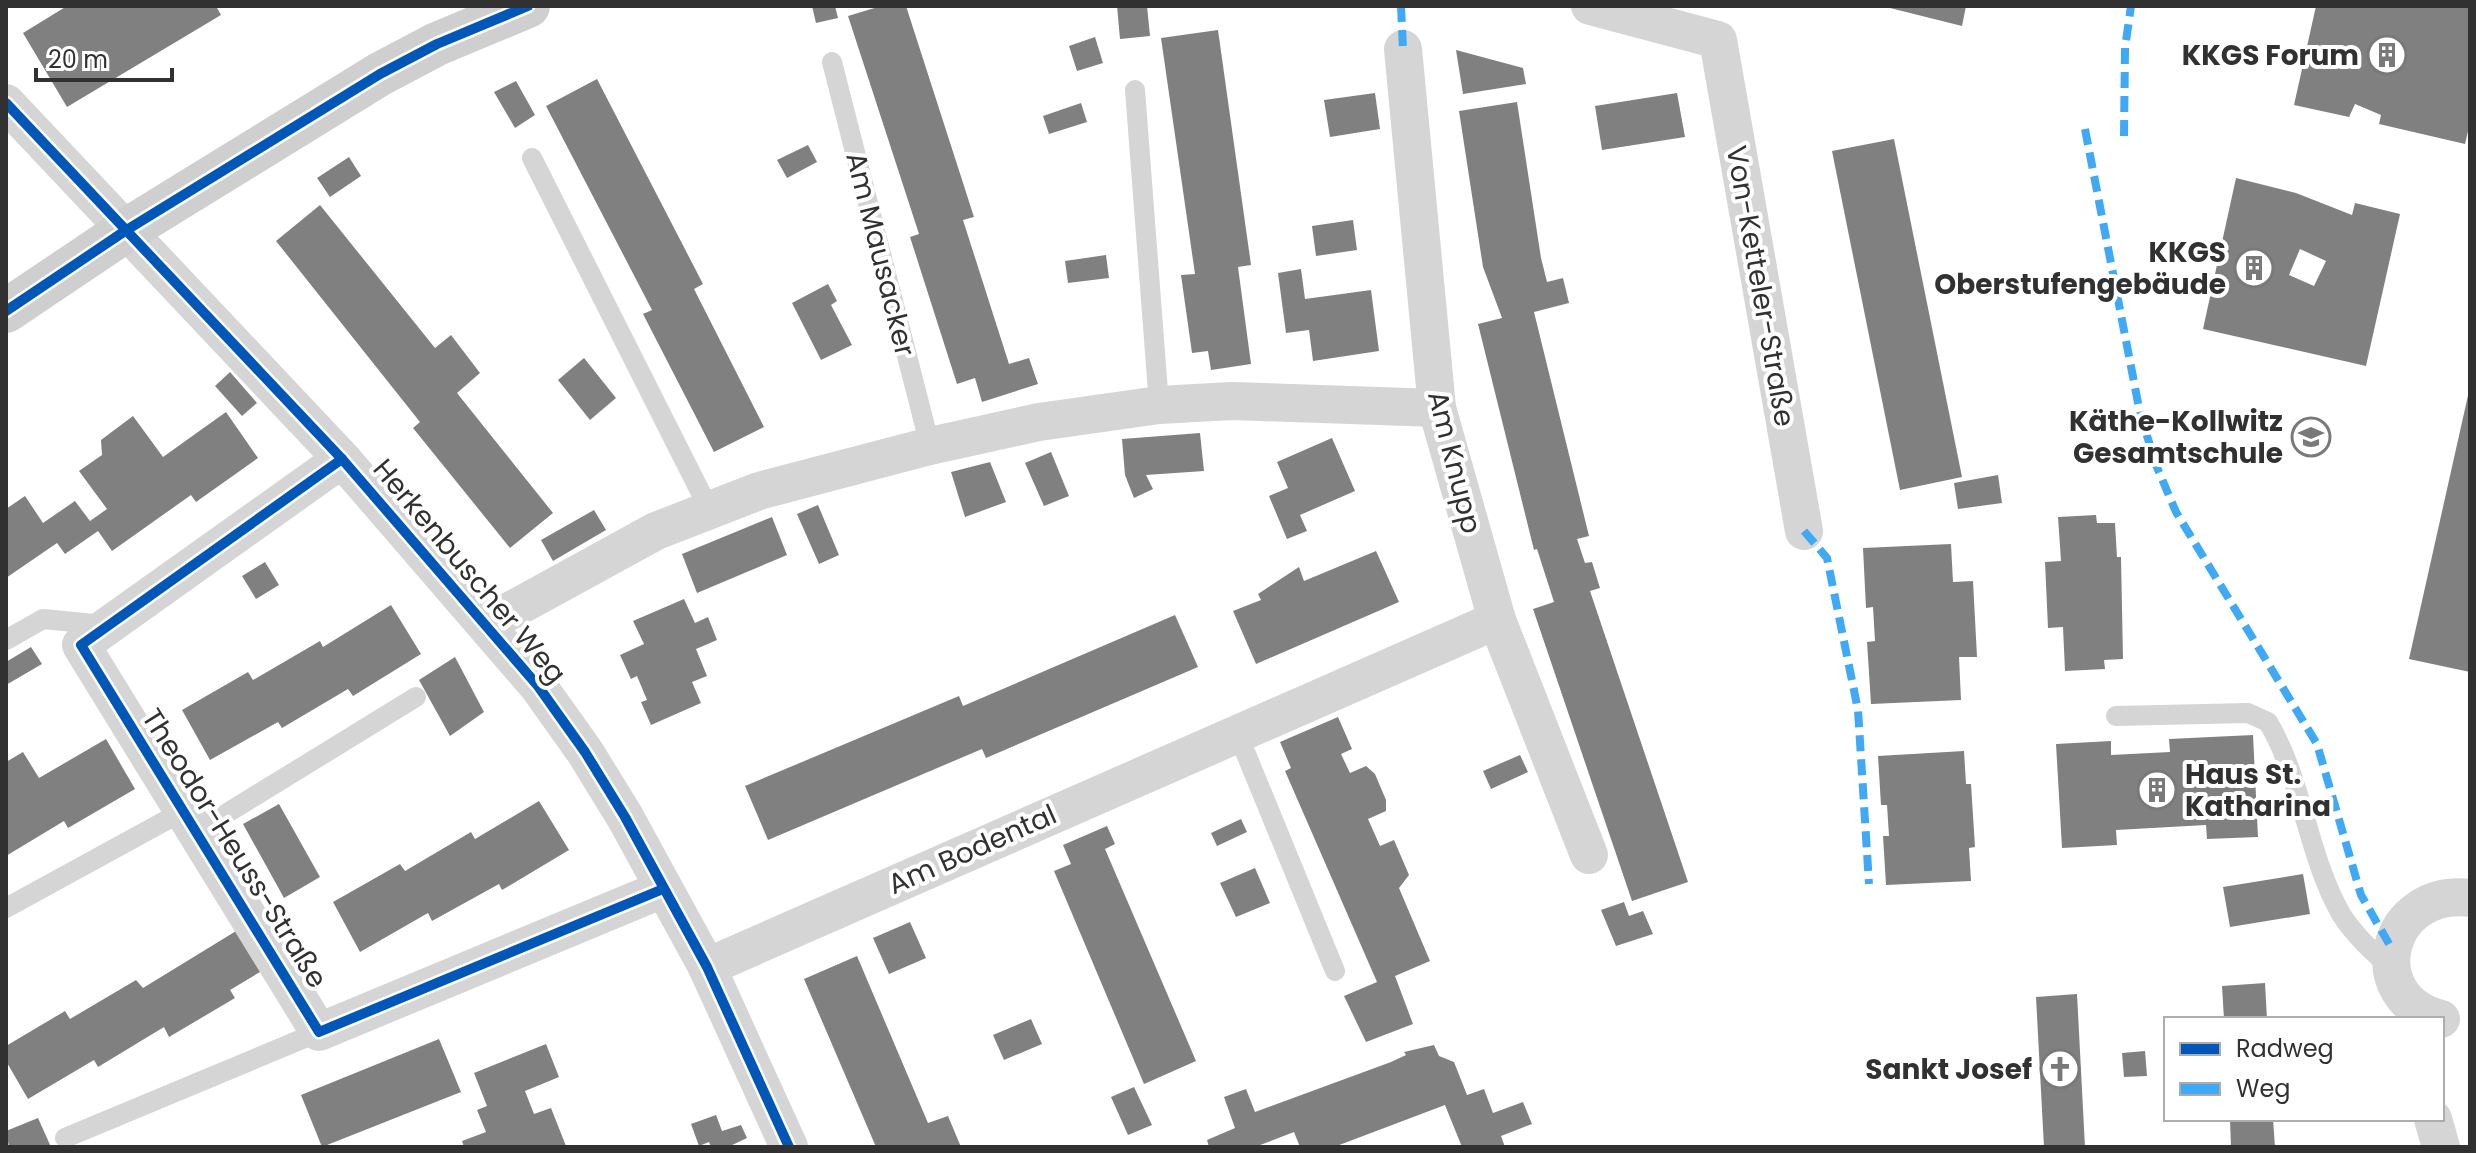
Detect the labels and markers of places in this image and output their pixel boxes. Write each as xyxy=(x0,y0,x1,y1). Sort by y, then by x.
building icon: KKGS Forum xyxy=(2366,34,2408,76)
place label: KKGS Forum xyxy=(2182,36,2359,75)
place label: KKGS Oberstufengebäude xyxy=(1934,233,2226,304)
building icon: KKGS Oberstufengebäude xyxy=(2233,247,2275,289)
place label: Käthe-Kollwitz Gesamtschule xyxy=(2069,402,2283,473)
school or university icon: Käthe-Kollwitz Gesamtschule xyxy=(2290,416,2332,458)
place label: Haus St. Katharina xyxy=(2185,755,2331,826)
building icon: Haus St. Katharina xyxy=(2136,769,2178,811)
church icon: Sankt Josef xyxy=(2039,1048,2081,1090)
place label: Sankt Josef xyxy=(1865,1050,2032,1089)

